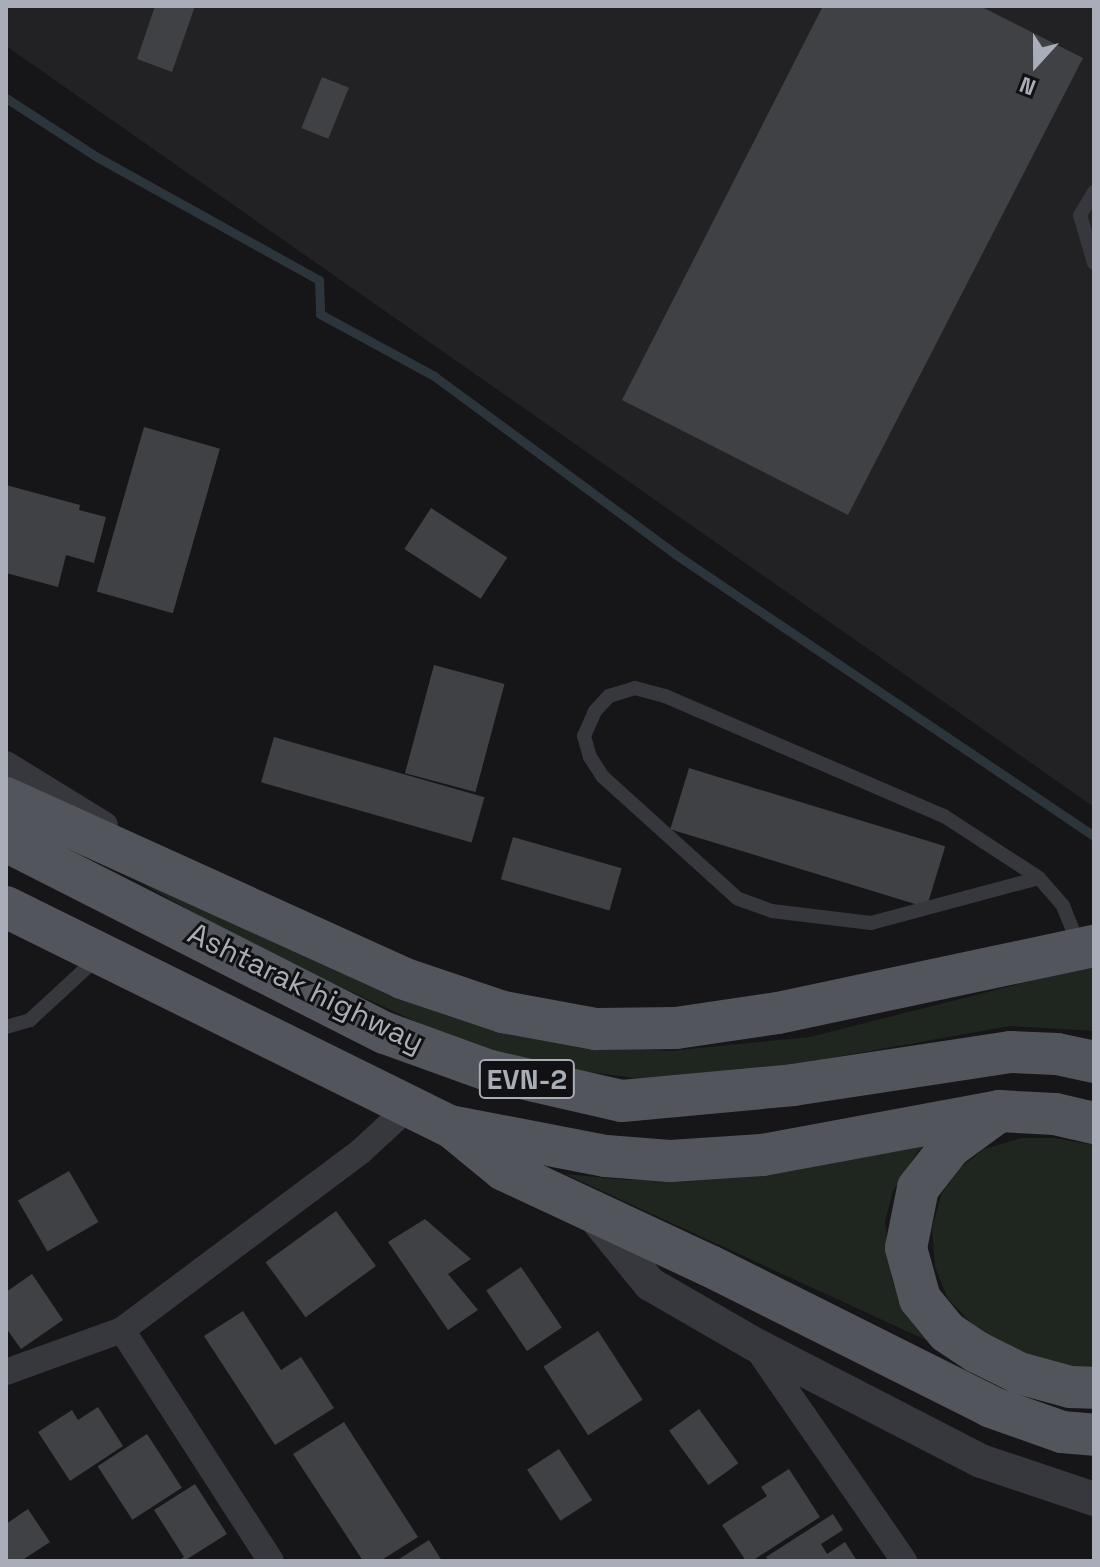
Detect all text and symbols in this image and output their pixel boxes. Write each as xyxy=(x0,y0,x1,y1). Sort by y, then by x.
north arrow xyxy=(996,24,1076,104)
text: N xyxy=(1015,71,1039,102)
street label: Ashtarak highway xyxy=(182,915,430,1061)
road number: EVN-2 xyxy=(477,1055,577,1103)

